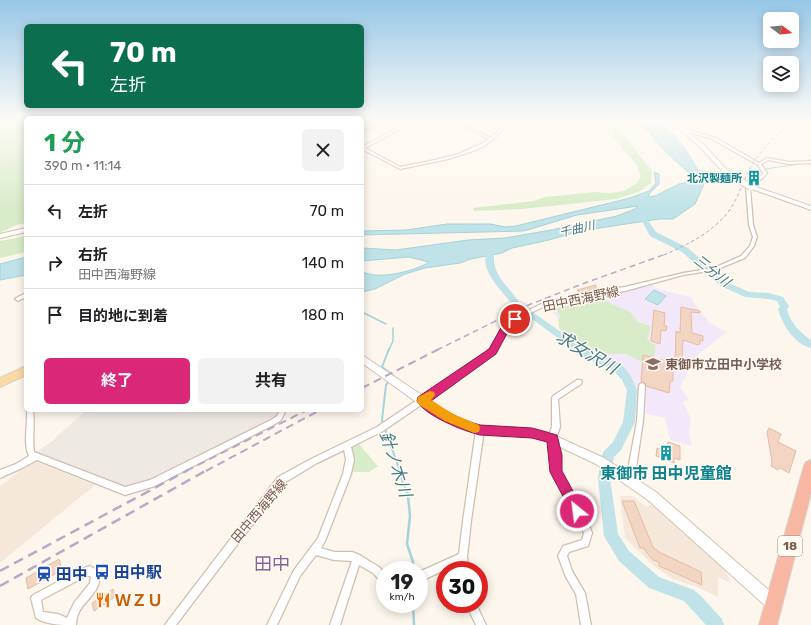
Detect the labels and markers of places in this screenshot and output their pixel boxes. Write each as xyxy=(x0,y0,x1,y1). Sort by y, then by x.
building icon: 北沢製麺所 xyxy=(745,169,763,187)
place label: 北沢製麺所 xyxy=(687,172,742,185)
pin xyxy=(498,302,532,336)
school or university icon: 東御市立田中小学校 xyxy=(644,355,662,373)
place label: 東御市立田中小学校 xyxy=(665,357,782,372)
building icon: 東御市 田中児童館 xyxy=(657,444,675,462)
place label: 東御市 田中児童館 xyxy=(600,464,732,483)
bus stop icon: 田中駅 xyxy=(93,563,111,581)
place label: 田中駅 xyxy=(114,563,162,582)
station icon: 田中 xyxy=(35,565,53,583)
place label: 田中 xyxy=(56,565,88,584)
restaurant icon: ＷＺＵ xyxy=(94,591,112,609)
place label: ＷＺＵ xyxy=(115,591,163,610)

